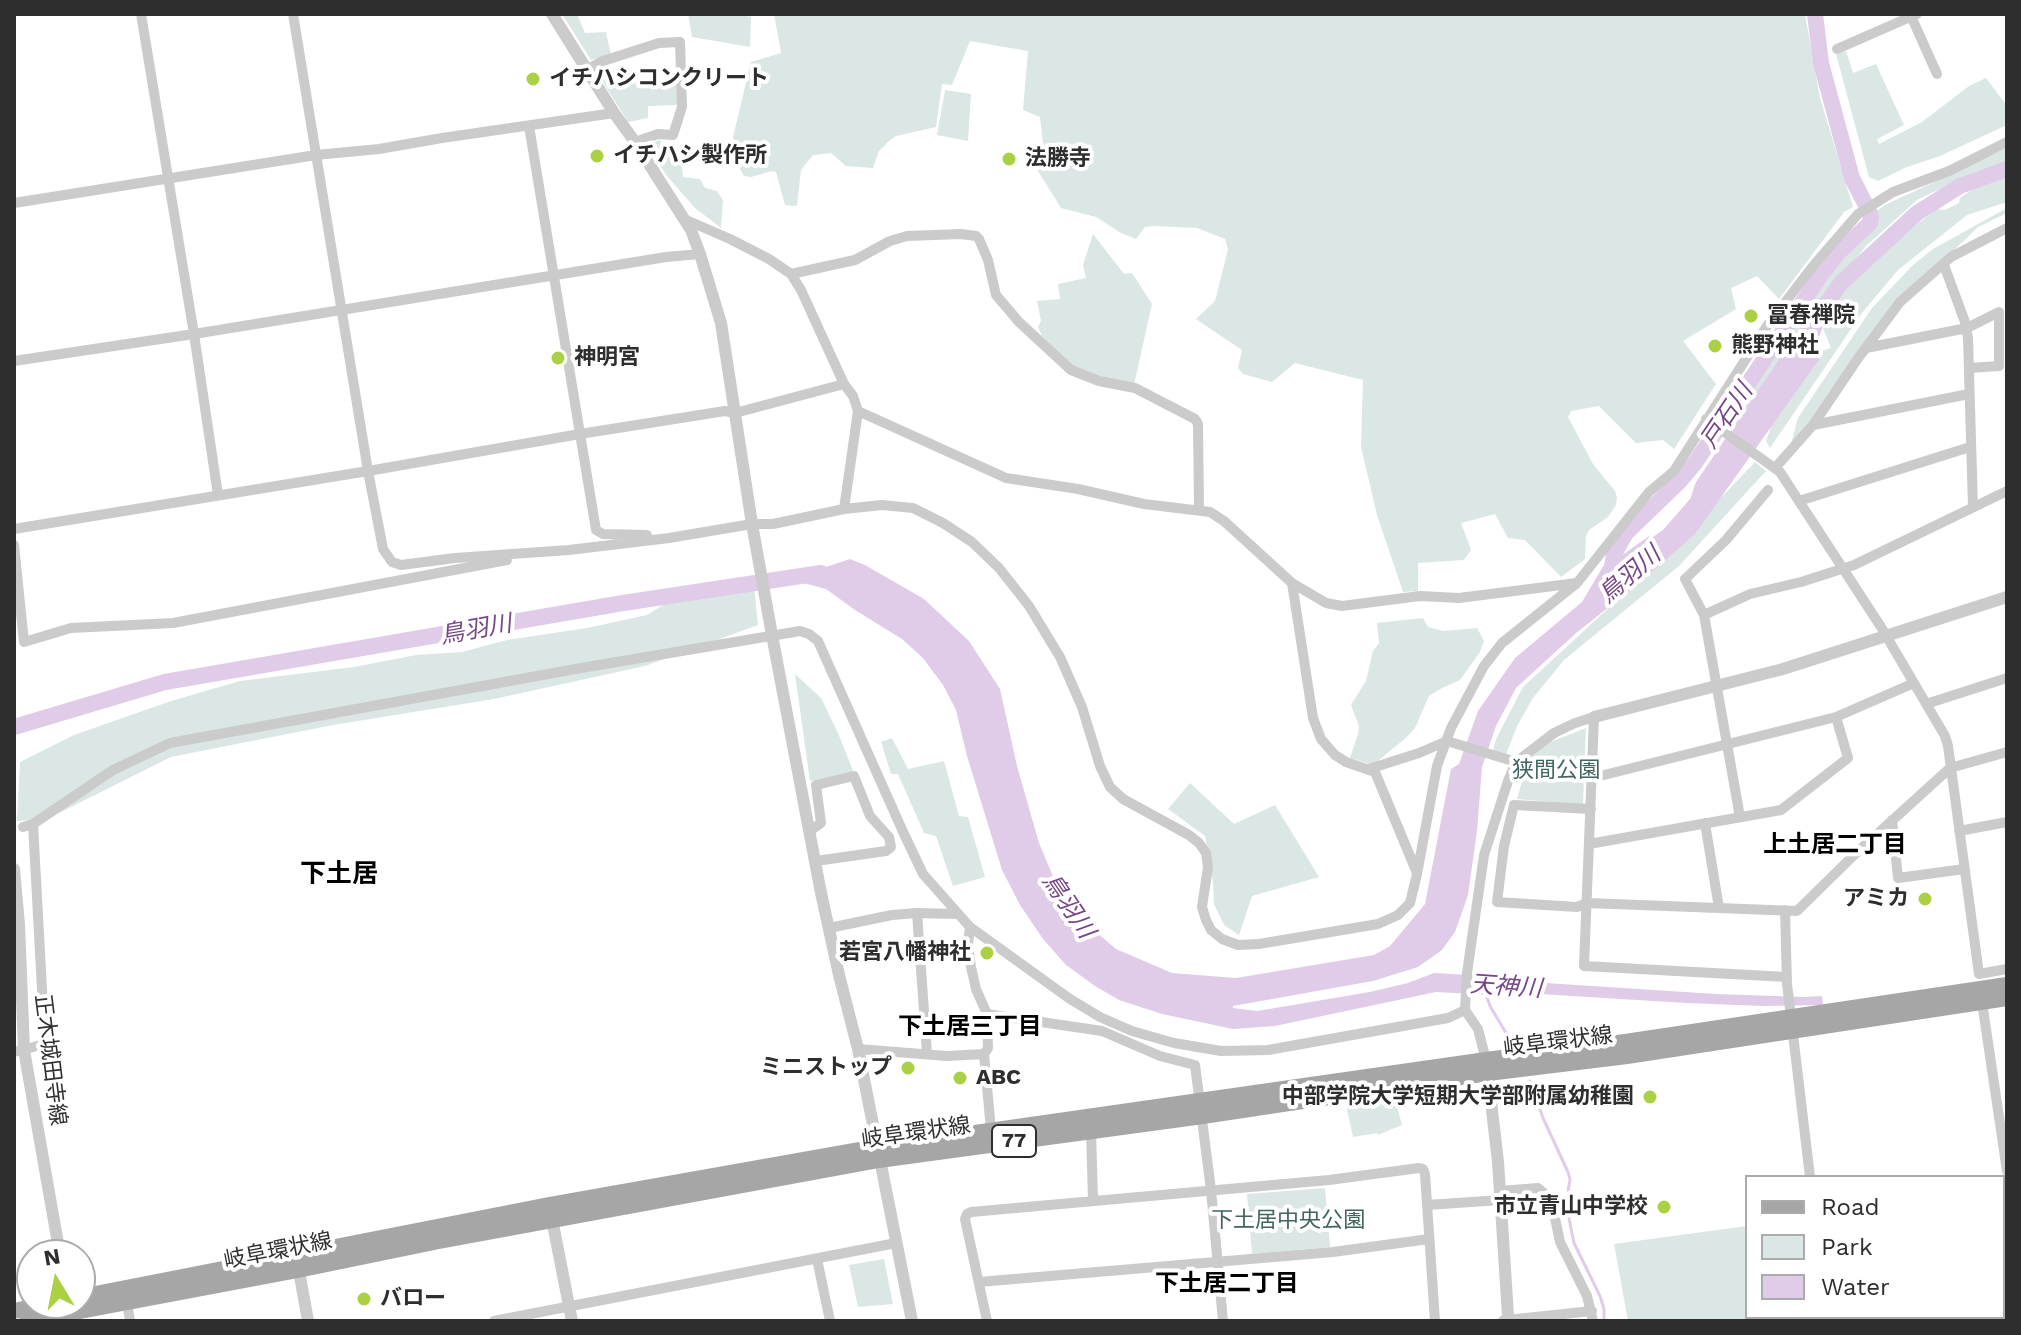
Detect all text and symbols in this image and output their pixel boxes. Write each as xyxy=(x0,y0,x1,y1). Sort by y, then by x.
place label: イチハシコンクリート xyxy=(549,66,769,92)
marker: イチハシコンクリート xyxy=(524,70,542,88)
place label: イチハシ製作所 xyxy=(613,143,767,169)
place label: 法勝寺 xyxy=(1025,146,1091,172)
marker: イチハシ製作所 xyxy=(588,147,606,165)
marker: 法勝寺 xyxy=(1000,150,1018,168)
place label: 冨春禅院 xyxy=(1767,303,1855,329)
marker: 冨春禅院 xyxy=(1742,307,1760,325)
place label: 熊野神社 xyxy=(1731,333,1819,359)
marker: 熊野神社 xyxy=(1706,337,1724,355)
place label: 神明宮 xyxy=(574,345,640,371)
marker: 神明宮 xyxy=(549,349,567,367)
water label: 戸石川 xyxy=(1695,378,1759,454)
water label: 鳥羽川 xyxy=(1593,541,1667,609)
water label: 鳥羽川 xyxy=(438,610,514,650)
park label: 狭間公園 xyxy=(1512,758,1600,784)
district label: 上土居二丁目 xyxy=(1763,831,1907,859)
district label: 下土居 xyxy=(300,858,378,890)
water label: 鳥羽川 xyxy=(1036,868,1100,944)
place label: アミカ xyxy=(1843,886,1909,912)
marker: アミカ xyxy=(1916,890,1934,908)
place label: 若宮八幡神社 xyxy=(839,940,971,966)
marker: 若宮八幡神社 xyxy=(978,944,996,962)
water label: 天神川 xyxy=(1469,970,1543,1004)
street label: 正木城田寺線 xyxy=(29,993,71,1127)
district label: 下土居三丁目 xyxy=(898,1013,1042,1041)
street label: 岐阜環状線 xyxy=(1502,1022,1614,1062)
place label: ミニストップ xyxy=(760,1055,892,1081)
marker: ミニストップ xyxy=(899,1059,917,1077)
place label: ABC xyxy=(976,1065,1021,1091)
marker: ABC xyxy=(951,1069,969,1087)
place label: 中部学院大学短期大学部附属幼稚園 xyxy=(1282,1084,1634,1110)
marker: 中部学院大学短期大学部附属幼稚園 xyxy=(1641,1088,1659,1106)
street label: 岐阜環状線 xyxy=(860,1112,972,1154)
road number: 77 xyxy=(992,1125,1036,1157)
legend xyxy=(1745,1175,2005,1319)
text: Road xyxy=(1821,1193,1880,1221)
place label: 市立青山中学校 xyxy=(1494,1194,1648,1220)
marker: 市立青山中学校 xyxy=(1655,1198,1673,1216)
park label: 下土居中央公園 xyxy=(1211,1208,1365,1234)
street label: 岐阜環状線 xyxy=(221,1228,335,1274)
text: Park xyxy=(1821,1233,1873,1261)
north arrow xyxy=(16,1239,96,1319)
text: N xyxy=(42,1243,62,1271)
district label: 下土居二丁目 xyxy=(1155,1270,1299,1298)
text: Water xyxy=(1821,1273,1890,1301)
place label: バロー xyxy=(380,1286,446,1312)
marker: バロー xyxy=(355,1290,373,1308)

